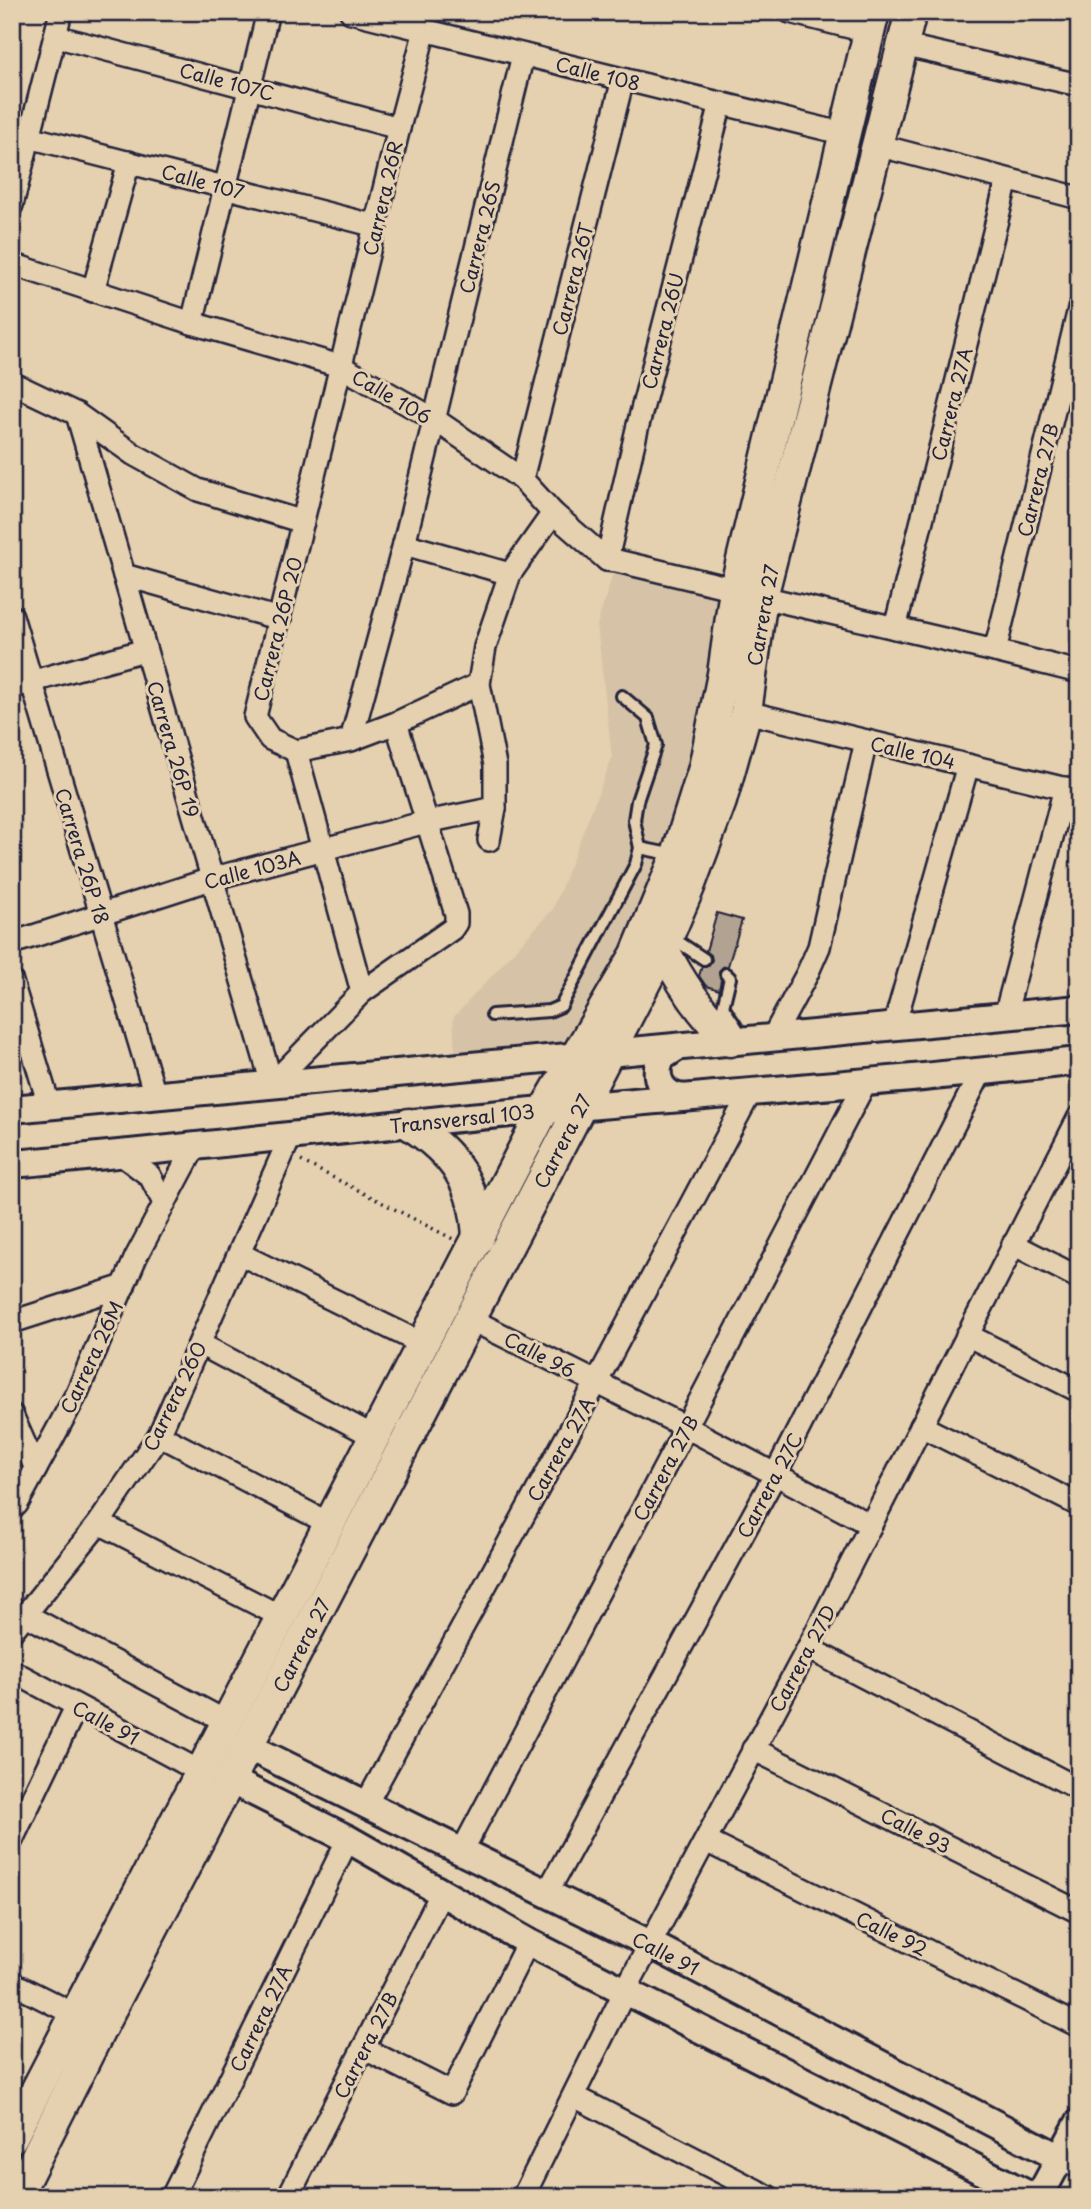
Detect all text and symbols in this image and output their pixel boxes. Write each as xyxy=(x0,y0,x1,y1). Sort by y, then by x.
street label: Calle 108 xyxy=(553,49,643,97)
street label: Calle 107C xyxy=(176,55,278,107)
street label: Carrera 26R xyxy=(355,138,409,258)
street label: Calle 107 xyxy=(159,157,248,206)
street label: Carrera 26S xyxy=(451,178,507,296)
street label: Carrera 26T xyxy=(544,219,600,338)
street label: Carrera 26U xyxy=(634,270,690,392)
street label: Carrera 27A xyxy=(923,344,979,464)
street label: Calle 106 xyxy=(347,362,437,430)
street label: Carrera 27B xyxy=(1009,420,1065,540)
street label: Carrera 26P 20 xyxy=(246,554,308,704)
street label: Carrera 27 xyxy=(739,562,785,668)
street label: Carrera 26P 19 xyxy=(141,677,207,821)
street label: Calle 104 xyxy=(868,729,958,775)
street label: Carrera 26P 18 xyxy=(49,784,117,928)
street label: Calle 103A xyxy=(201,843,304,895)
street label: Carrera 27 xyxy=(526,1089,598,1193)
street label: Transversal 103 xyxy=(388,1096,536,1140)
street label: Carrera 26M xyxy=(53,1296,129,1418)
street label: Calle 96 xyxy=(500,1324,580,1384)
street label: Carrera 26O xyxy=(135,1336,213,1456)
street label: Carrera 27A xyxy=(520,1391,600,1507)
street label: Carrera 27B xyxy=(625,1410,705,1526)
street label: Carrera 27C xyxy=(729,1427,809,1543)
street label: Carrera 27 xyxy=(265,1593,337,1697)
street label: Carrera 27D xyxy=(762,1599,842,1717)
street label: Calle 91 xyxy=(68,1693,144,1751)
street label: Calle 93 xyxy=(876,1800,956,1860)
street label: Calle 92 xyxy=(852,1904,932,1962)
street label: Calle 91 xyxy=(628,1924,704,1982)
street label: Carrera 27A xyxy=(222,1960,298,2076)
street label: Carrera 27B xyxy=(326,1987,404,2103)

